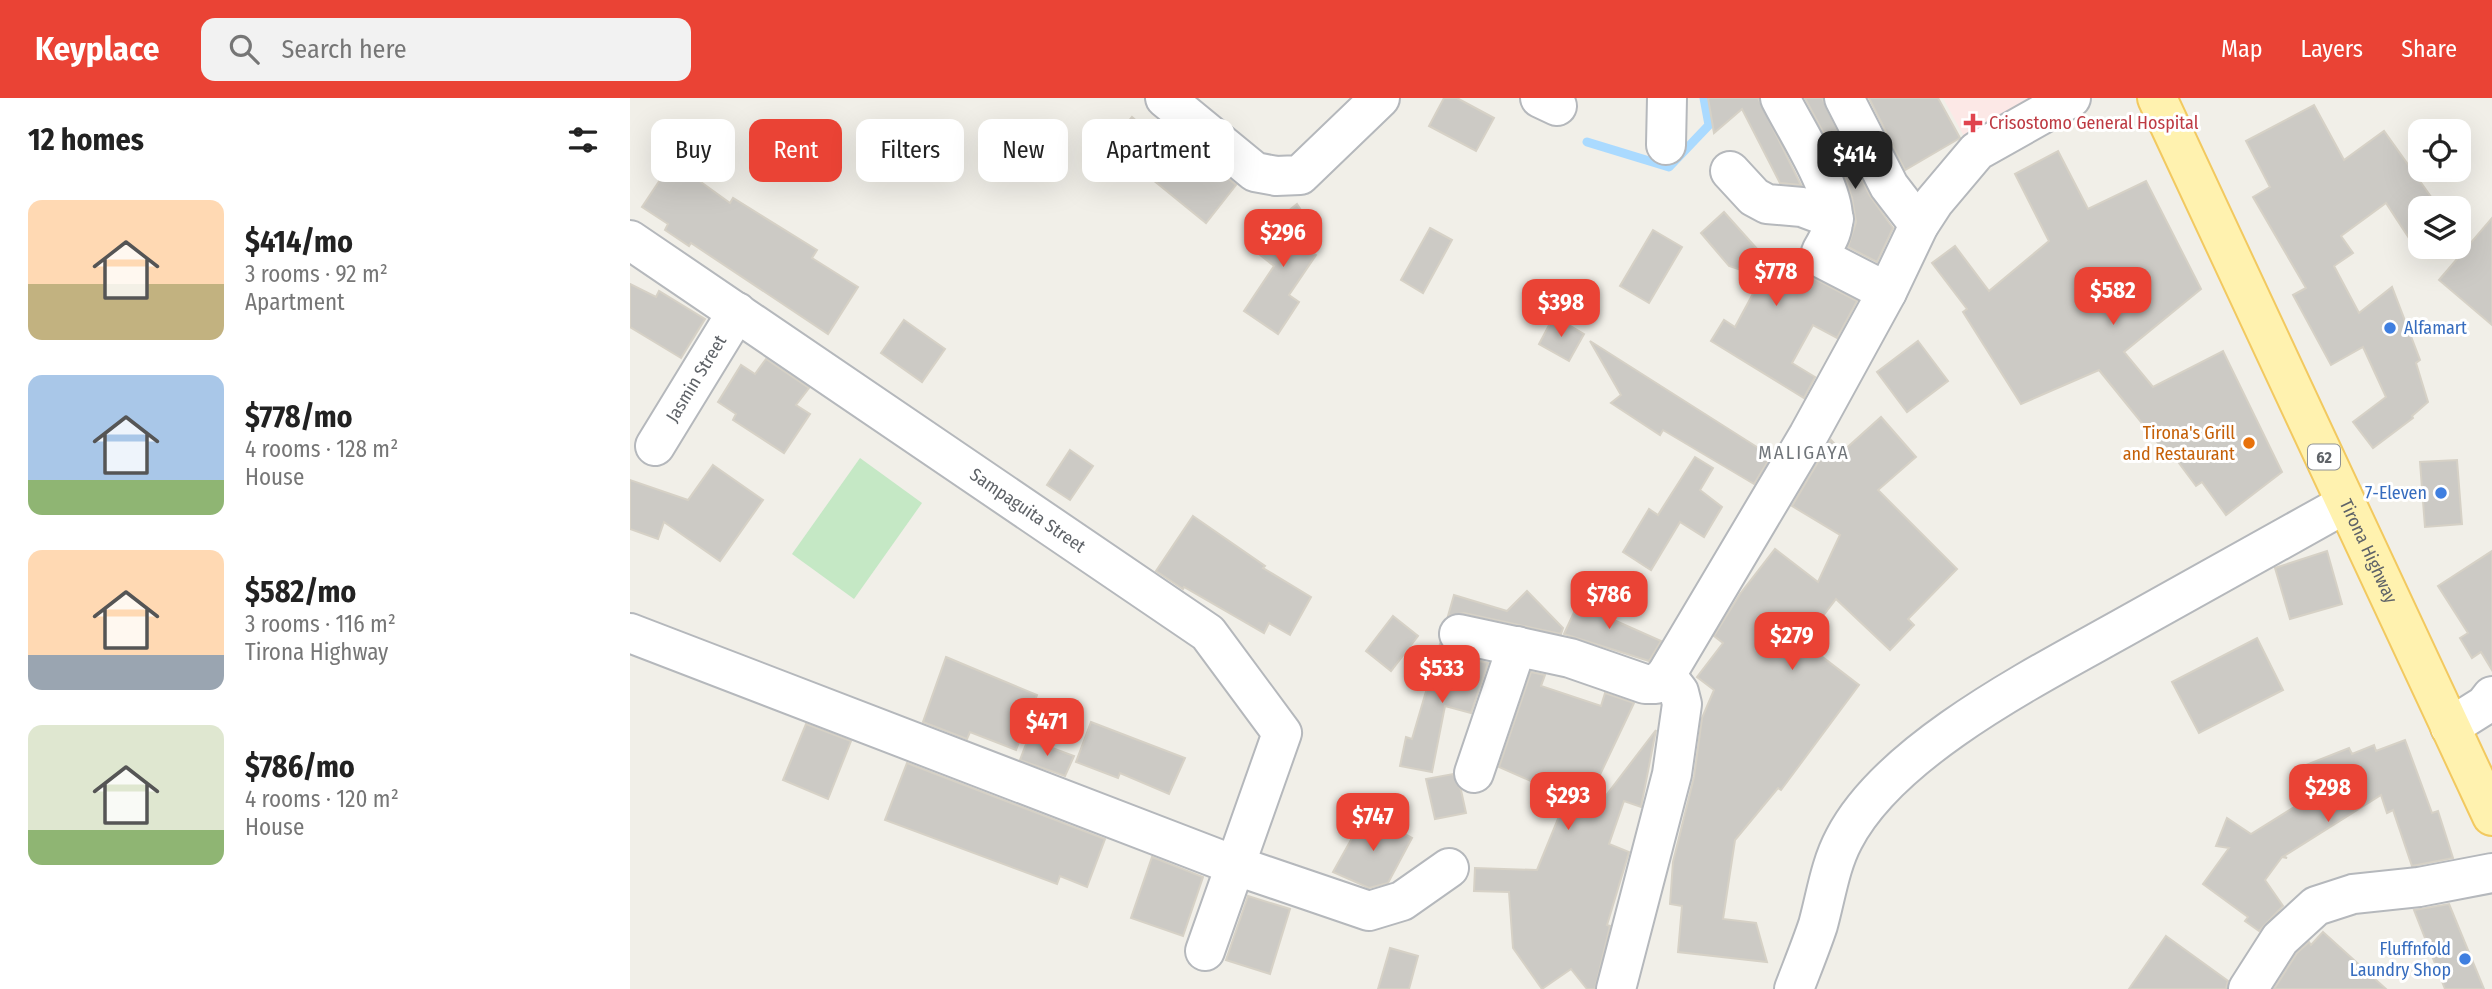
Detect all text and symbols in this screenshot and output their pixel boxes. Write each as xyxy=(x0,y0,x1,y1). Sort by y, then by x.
search box xyxy=(201,18,691,81)
text: Keyplace xyxy=(35,29,159,69)
icon: search xyxy=(225,30,263,68)
text: Search here xyxy=(281,34,407,65)
text: Map xyxy=(2221,35,2263,63)
text: Layers xyxy=(2301,35,2363,63)
text: Share xyxy=(2401,35,2457,63)
place label: Crisostomo General Hospital xyxy=(1989,112,2199,134)
marker: Crisostomo General Hospital xyxy=(1963,113,1983,133)
chip: Buy xyxy=(651,119,735,182)
chip: Rent xyxy=(749,119,842,182)
chip: Filters xyxy=(856,119,964,182)
chip: New xyxy=(978,119,1068,182)
chip: Apartment xyxy=(1082,119,1234,182)
map controls xyxy=(2408,119,2471,259)
button: locate xyxy=(2408,119,2471,182)
icon: filters xyxy=(564,121,602,159)
text: 12 homes xyxy=(28,122,144,158)
pin: $414 xyxy=(1814,132,1896,191)
text: $414 xyxy=(1833,140,1877,168)
button: layers xyxy=(2408,196,2471,259)
pin: $296 xyxy=(1242,209,1324,269)
text: $296 xyxy=(1260,218,1306,246)
text: $414/mo xyxy=(245,224,353,260)
icon: home xyxy=(84,228,168,312)
pin: $778 xyxy=(1735,248,1817,308)
text: $778 xyxy=(1755,257,1797,285)
text: 3 rooms · 92 m² xyxy=(245,260,388,288)
pin: $582 xyxy=(2072,268,2154,327)
text: $582 xyxy=(2090,276,2136,304)
pin: $398 xyxy=(1520,280,1602,339)
text: Apartment xyxy=(245,288,345,316)
text: $398 xyxy=(1538,288,1584,316)
place label: Alfamart xyxy=(2404,317,2467,339)
marker: Alfamart xyxy=(2382,320,2398,336)
street label: Jasmin Street xyxy=(661,331,731,426)
text: $778/mo xyxy=(245,399,353,435)
icon: home xyxy=(84,403,168,487)
place label: Tirona's Grill and Restaurant xyxy=(2123,422,2235,465)
text: 4 rooms · 128 m² xyxy=(245,435,398,463)
marker: Tirona's Grill and Restaurant xyxy=(2241,435,2257,451)
district label: MALIGAYA xyxy=(1758,441,1850,464)
road number: 62 xyxy=(2308,444,2340,470)
text: House xyxy=(245,463,304,491)
street label: Sampaguita Street xyxy=(966,463,1090,558)
place label: 7-Eleven xyxy=(2365,482,2427,504)
marker: 7-Eleven xyxy=(2433,485,2449,501)
street label: Tirona Highway xyxy=(2335,496,2402,607)
pin: $786 xyxy=(1568,572,1650,631)
text: $582/mo xyxy=(245,574,356,610)
icon: home xyxy=(84,578,168,662)
text: $786 xyxy=(1587,580,1631,608)
text: 3 rooms · 116 m² xyxy=(245,610,396,638)
pin: $279 xyxy=(1751,612,1833,672)
text: $279 xyxy=(1770,621,1814,649)
text: Tirona Highway xyxy=(245,638,388,666)
pin: $533 xyxy=(1401,646,1483,705)
text: $533 xyxy=(1420,654,1464,682)
pin: $471 xyxy=(1006,698,1088,758)
text: $471 xyxy=(1026,707,1068,735)
text: $786/mo xyxy=(245,749,355,785)
icon: home xyxy=(84,753,168,837)
pin: $298 xyxy=(2287,764,2369,824)
pin: $293 xyxy=(1527,772,1609,832)
text: $298 xyxy=(2305,773,2351,801)
text: $293 xyxy=(1546,781,1590,809)
text: 4 rooms · 120 m² xyxy=(245,785,399,813)
pin: $747 xyxy=(1332,794,1414,853)
text: $747 xyxy=(1352,802,1394,830)
text: House xyxy=(245,813,304,841)
place label: Fluffnfold Laundry Shop xyxy=(2350,938,2451,981)
marker: Fluffnfold Laundry Shop xyxy=(2457,951,2473,967)

